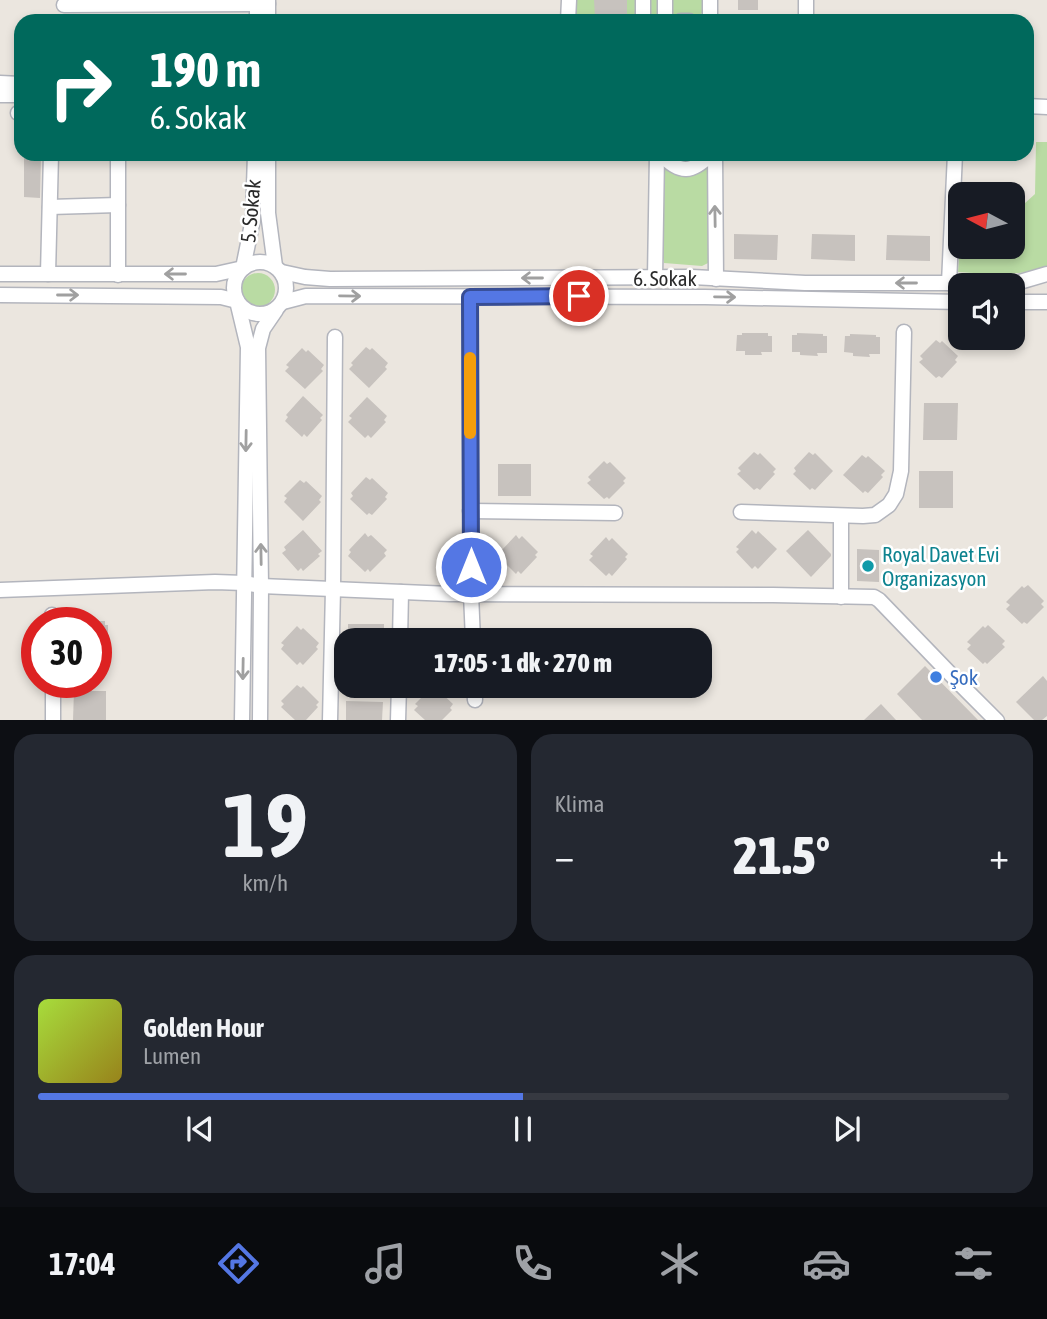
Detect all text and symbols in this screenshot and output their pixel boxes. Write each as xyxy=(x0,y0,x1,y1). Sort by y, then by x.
text: 190 m xyxy=(150,41,261,97)
icon: right xyxy=(35,42,126,133)
text: 6. Sokak xyxy=(150,99,247,136)
street label: 5. Sokak xyxy=(235,178,265,244)
north arrow xyxy=(948,182,1026,259)
map controls xyxy=(948,182,1025,350)
one-way arrow xyxy=(708,205,722,228)
pin xyxy=(549,266,609,326)
street label: 6. Sokak xyxy=(633,266,697,290)
one-way arrow xyxy=(164,267,187,281)
one-way arrow xyxy=(521,271,544,285)
button: sound xyxy=(948,273,1025,350)
one-way arrow xyxy=(895,276,918,290)
icon: arrive xyxy=(560,277,598,315)
one-way arrow xyxy=(56,289,79,302)
one-way arrow xyxy=(338,290,361,303)
one-way arrow xyxy=(713,291,736,304)
one-way arrow xyxy=(239,430,253,453)
position arrow xyxy=(434,530,508,604)
place label: Royal Davet Evi Organizasyon xyxy=(882,542,1000,590)
one-way arrow xyxy=(254,543,268,566)
marker: Royal Davet Evi Organizasyon xyxy=(860,558,876,574)
speed limit sign: 30 xyxy=(21,607,112,698)
text: 17:05 · 1 dk · 270 m xyxy=(434,648,612,678)
one-way arrow xyxy=(236,657,250,680)
place label: Şok xyxy=(950,665,978,689)
marker: Şok xyxy=(928,669,944,685)
text: 19 xyxy=(222,772,308,876)
text: Klima xyxy=(555,791,604,817)
text: 21.5° xyxy=(733,825,830,885)
text: − xyxy=(555,834,574,877)
text: + xyxy=(989,834,1009,877)
text: km/h xyxy=(242,870,288,896)
text: Golden Hour xyxy=(143,1013,263,1043)
text: Lumen xyxy=(143,1043,201,1069)
icon: previous xyxy=(181,1110,219,1148)
icon: pause xyxy=(504,1110,542,1148)
icon: next xyxy=(828,1110,866,1148)
icon: directions xyxy=(214,1239,263,1288)
icon: music xyxy=(361,1239,410,1288)
icon: phone xyxy=(508,1239,557,1288)
icon: climate xyxy=(655,1239,704,1288)
icon: car xyxy=(802,1239,851,1288)
icon: filters xyxy=(949,1239,998,1288)
text: 17:04 xyxy=(49,1245,116,1282)

